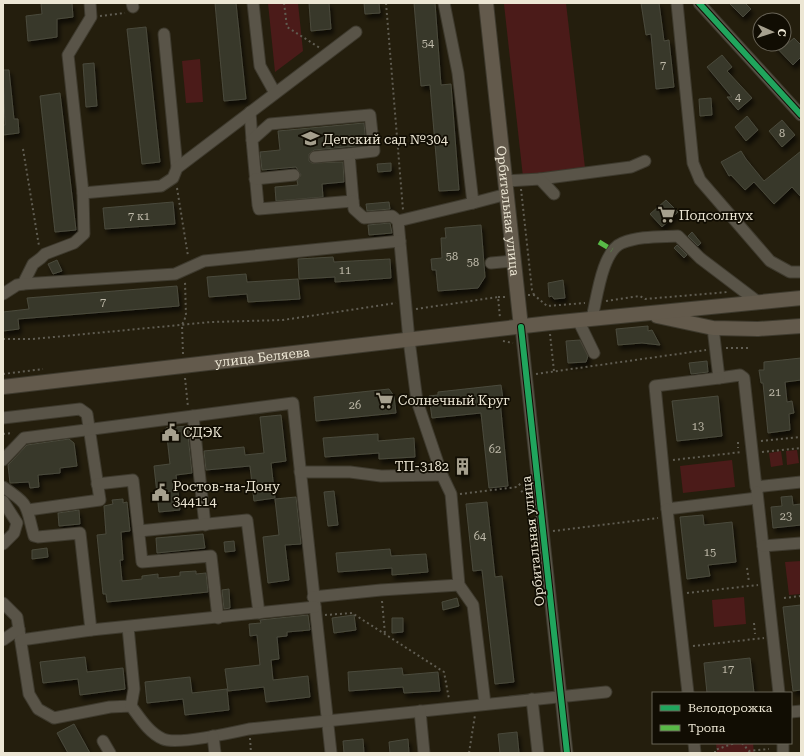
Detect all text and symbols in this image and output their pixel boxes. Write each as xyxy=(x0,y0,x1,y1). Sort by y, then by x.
north arrow xyxy=(752,12,792,52)
text: С xyxy=(775,28,788,37)
house number: 54 xyxy=(422,37,435,50)
house number: 7 xyxy=(660,59,666,72)
house number: 4 xyxy=(735,91,742,104)
house number: 8 xyxy=(779,127,785,140)
school or university icon: Детский сад №304 xyxy=(300,129,320,149)
place label: Детский сад №304 xyxy=(323,132,449,147)
street label: Орбитальная улица xyxy=(494,145,523,277)
supermarket icon: Подсолнух xyxy=(656,205,676,225)
place label: Подсолнух xyxy=(679,208,754,223)
house number: 7 к1 xyxy=(128,210,150,223)
house number: 58 xyxy=(446,250,458,263)
house number: 58 xyxy=(467,256,479,269)
house number: 11 xyxy=(339,264,351,277)
house number: 7 xyxy=(100,296,106,309)
street label: улица Беляева xyxy=(214,344,311,370)
house number: 21 xyxy=(769,386,781,399)
supermarket icon: Солнечный Круг xyxy=(375,390,395,410)
place label: Солнечный Круг xyxy=(398,393,510,408)
house number: 26 xyxy=(349,399,361,412)
house number: 13 xyxy=(692,420,704,433)
public building icon: СДЭК xyxy=(160,422,180,442)
place label: СДЭК xyxy=(183,425,222,440)
house number: 62 xyxy=(489,443,501,456)
building icon: ТП-3182 xyxy=(452,456,472,476)
place label: ТП-3182 xyxy=(395,459,449,474)
street label: Орбитальная улица xyxy=(519,475,547,607)
place label: Ростов-на-Дону 344114 xyxy=(173,479,280,509)
public building icon: Ростов-на-Дону 344114 xyxy=(150,483,170,503)
house number: 23 xyxy=(780,510,792,523)
house number: 64 xyxy=(474,530,487,543)
house number: 15 xyxy=(704,546,716,559)
house number: 17 xyxy=(722,663,734,676)
legend xyxy=(652,692,792,744)
text: Велодорожка xyxy=(688,701,773,715)
text: Тропа xyxy=(688,721,726,735)

